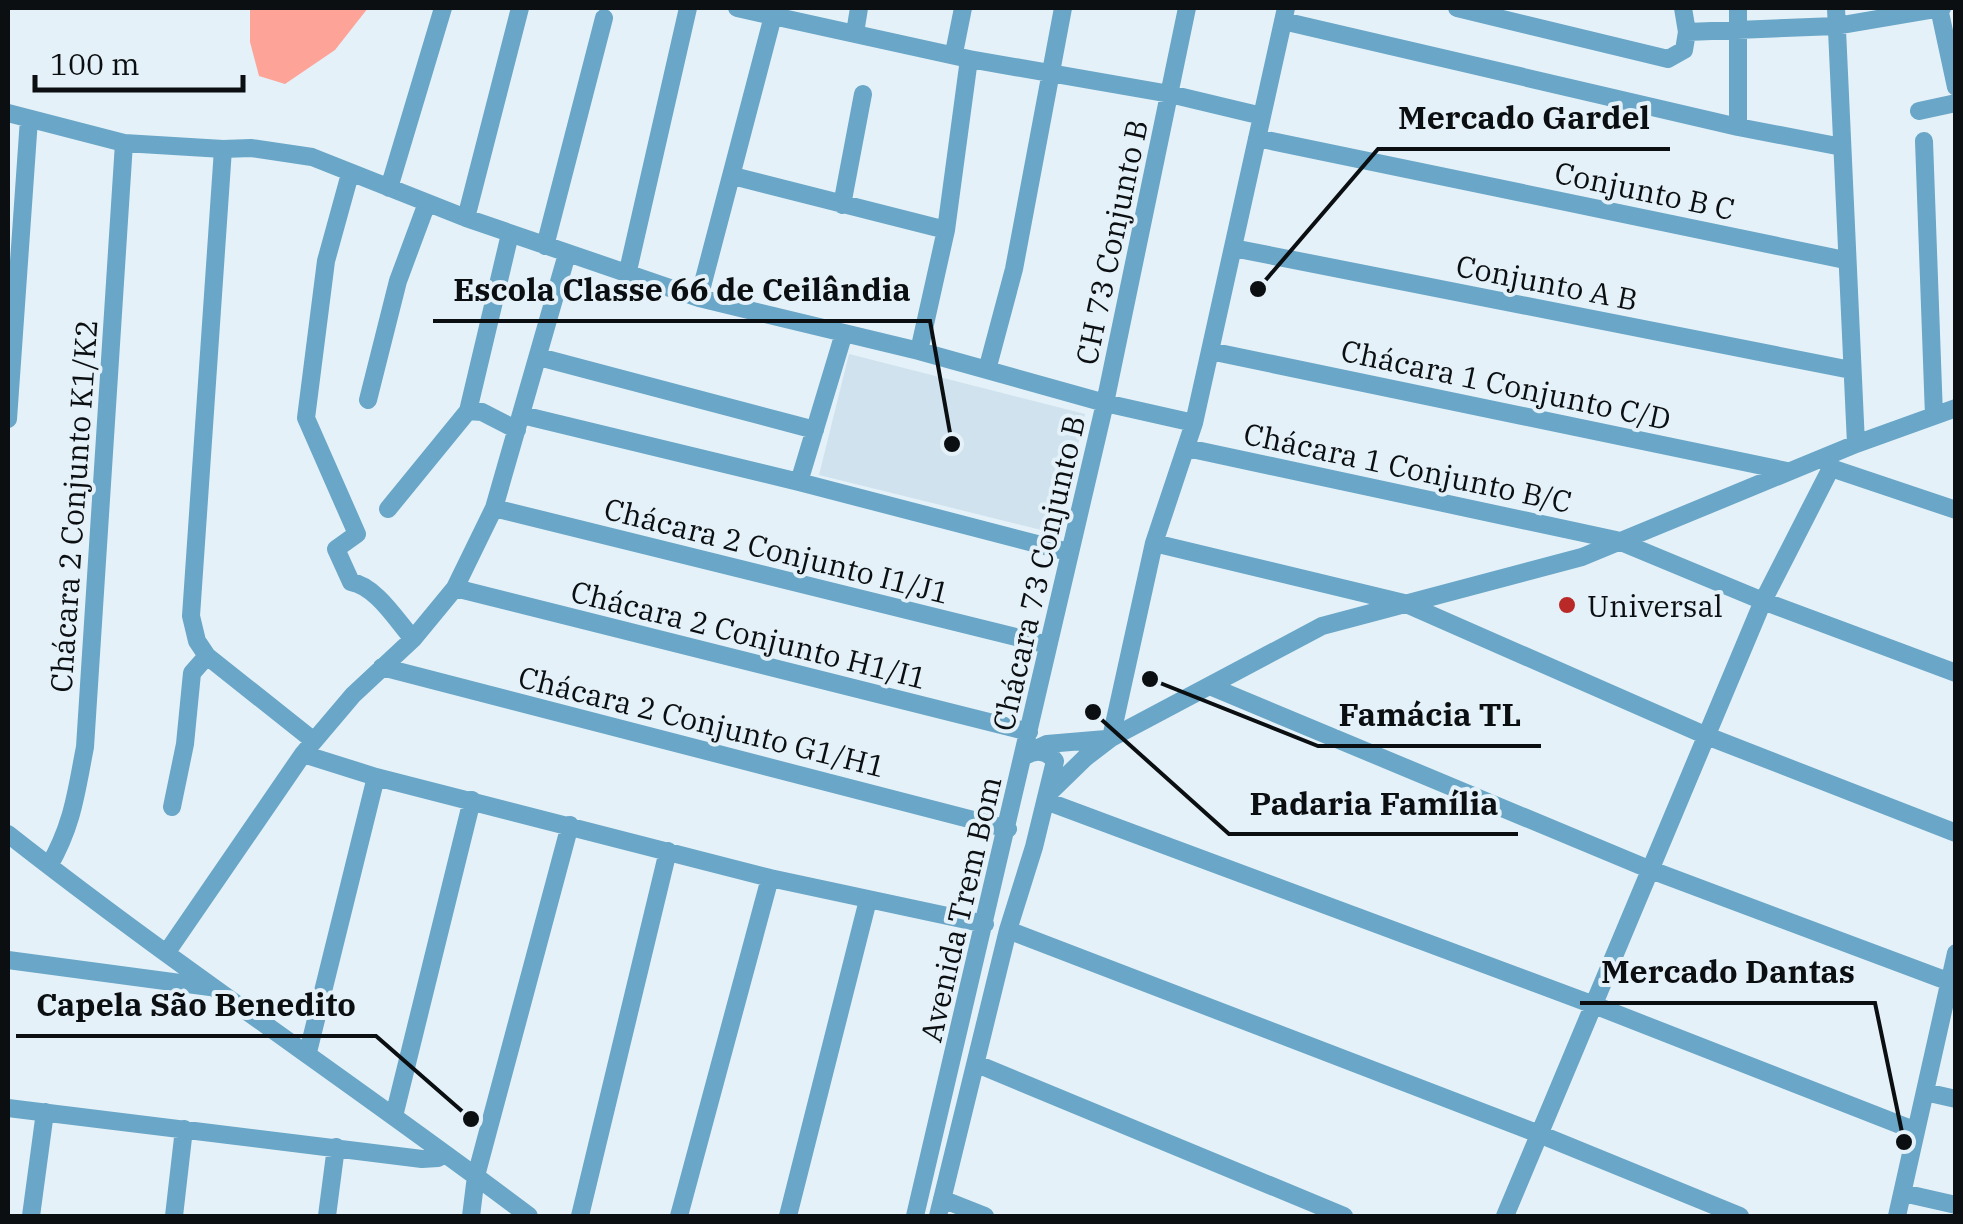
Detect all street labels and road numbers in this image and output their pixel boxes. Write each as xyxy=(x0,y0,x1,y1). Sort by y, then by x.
street label: CH 73 Conjunto B xyxy=(1066,116,1156,368)
street label: Conjunto B C xyxy=(1551,152,1739,228)
street label: Conjunto A B xyxy=(1453,245,1641,319)
street label: Chácara 2 Conjunto K1/K2 xyxy=(41,318,105,694)
street label: Chácara 1 Conjunto C/D xyxy=(1338,330,1674,438)
street label: Chácara 73 Conjunto B xyxy=(983,411,1093,735)
street label: Chácara 1 Conjunto B/C xyxy=(1240,413,1576,521)
street label: Chácara 2 Conjunto I1/J1 xyxy=(600,488,954,612)
street label: Chácara 2 Conjunto H1/I1 xyxy=(567,571,931,697)
street label: Chácara 2 Conjunto G1/H1 xyxy=(515,657,889,785)
street label: Avenida Trem Bom xyxy=(910,772,1010,1046)

